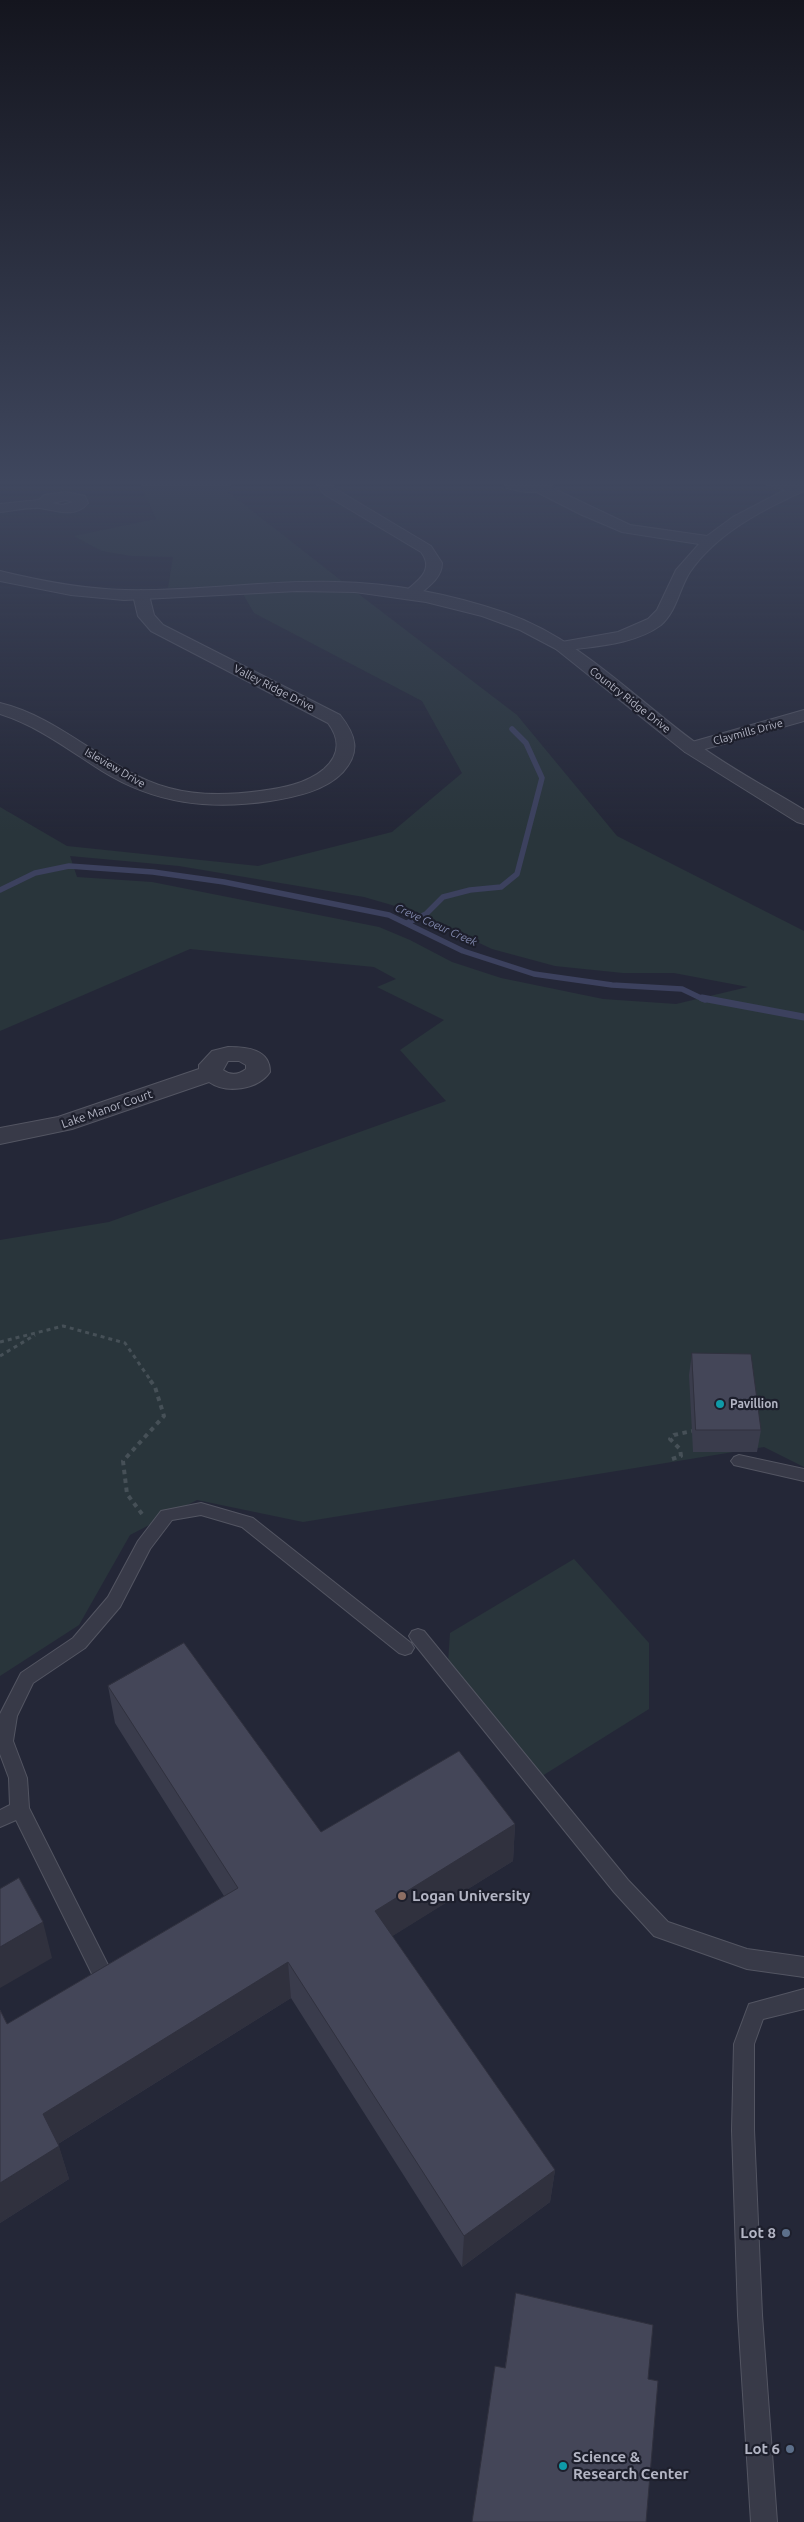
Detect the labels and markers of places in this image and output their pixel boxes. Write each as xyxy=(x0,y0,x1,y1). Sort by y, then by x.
place label: Pavillion xyxy=(730,1397,778,1411)
marker: Pavillion xyxy=(714,1398,726,1410)
place label: Logan University xyxy=(412,1887,530,1905)
marker: Logan University xyxy=(396,1890,408,1902)
place label: Lot 8 xyxy=(740,2224,776,2242)
marker: Lot 8 xyxy=(780,2227,792,2239)
place label: Lot 6 xyxy=(744,2440,780,2458)
marker: Lot 6 xyxy=(784,2443,796,2455)
place label: Science & Research Center xyxy=(573,2448,689,2483)
marker: Science & Research Center xyxy=(557,2460,569,2472)

